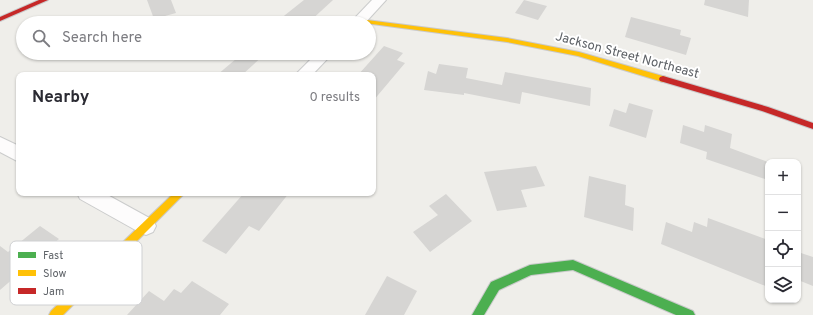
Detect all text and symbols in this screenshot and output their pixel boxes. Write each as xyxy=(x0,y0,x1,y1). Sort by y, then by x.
search box xyxy=(16,16,376,60)
icon: search xyxy=(30,27,52,49)
text: Search here xyxy=(62,29,142,48)
street label: Jackson Street Northeast xyxy=(553,29,701,83)
text: Nearby xyxy=(32,87,89,109)
text: 0 results xyxy=(309,90,360,106)
map controls xyxy=(765,159,801,303)
button: + xyxy=(765,159,801,195)
button: − xyxy=(765,195,801,231)
button: locate xyxy=(765,231,801,267)
legend xyxy=(10,241,142,305)
text: Fast xyxy=(43,249,63,263)
text: Slow xyxy=(43,267,66,281)
button: layers xyxy=(765,267,801,303)
text: Jam xyxy=(43,285,64,299)

